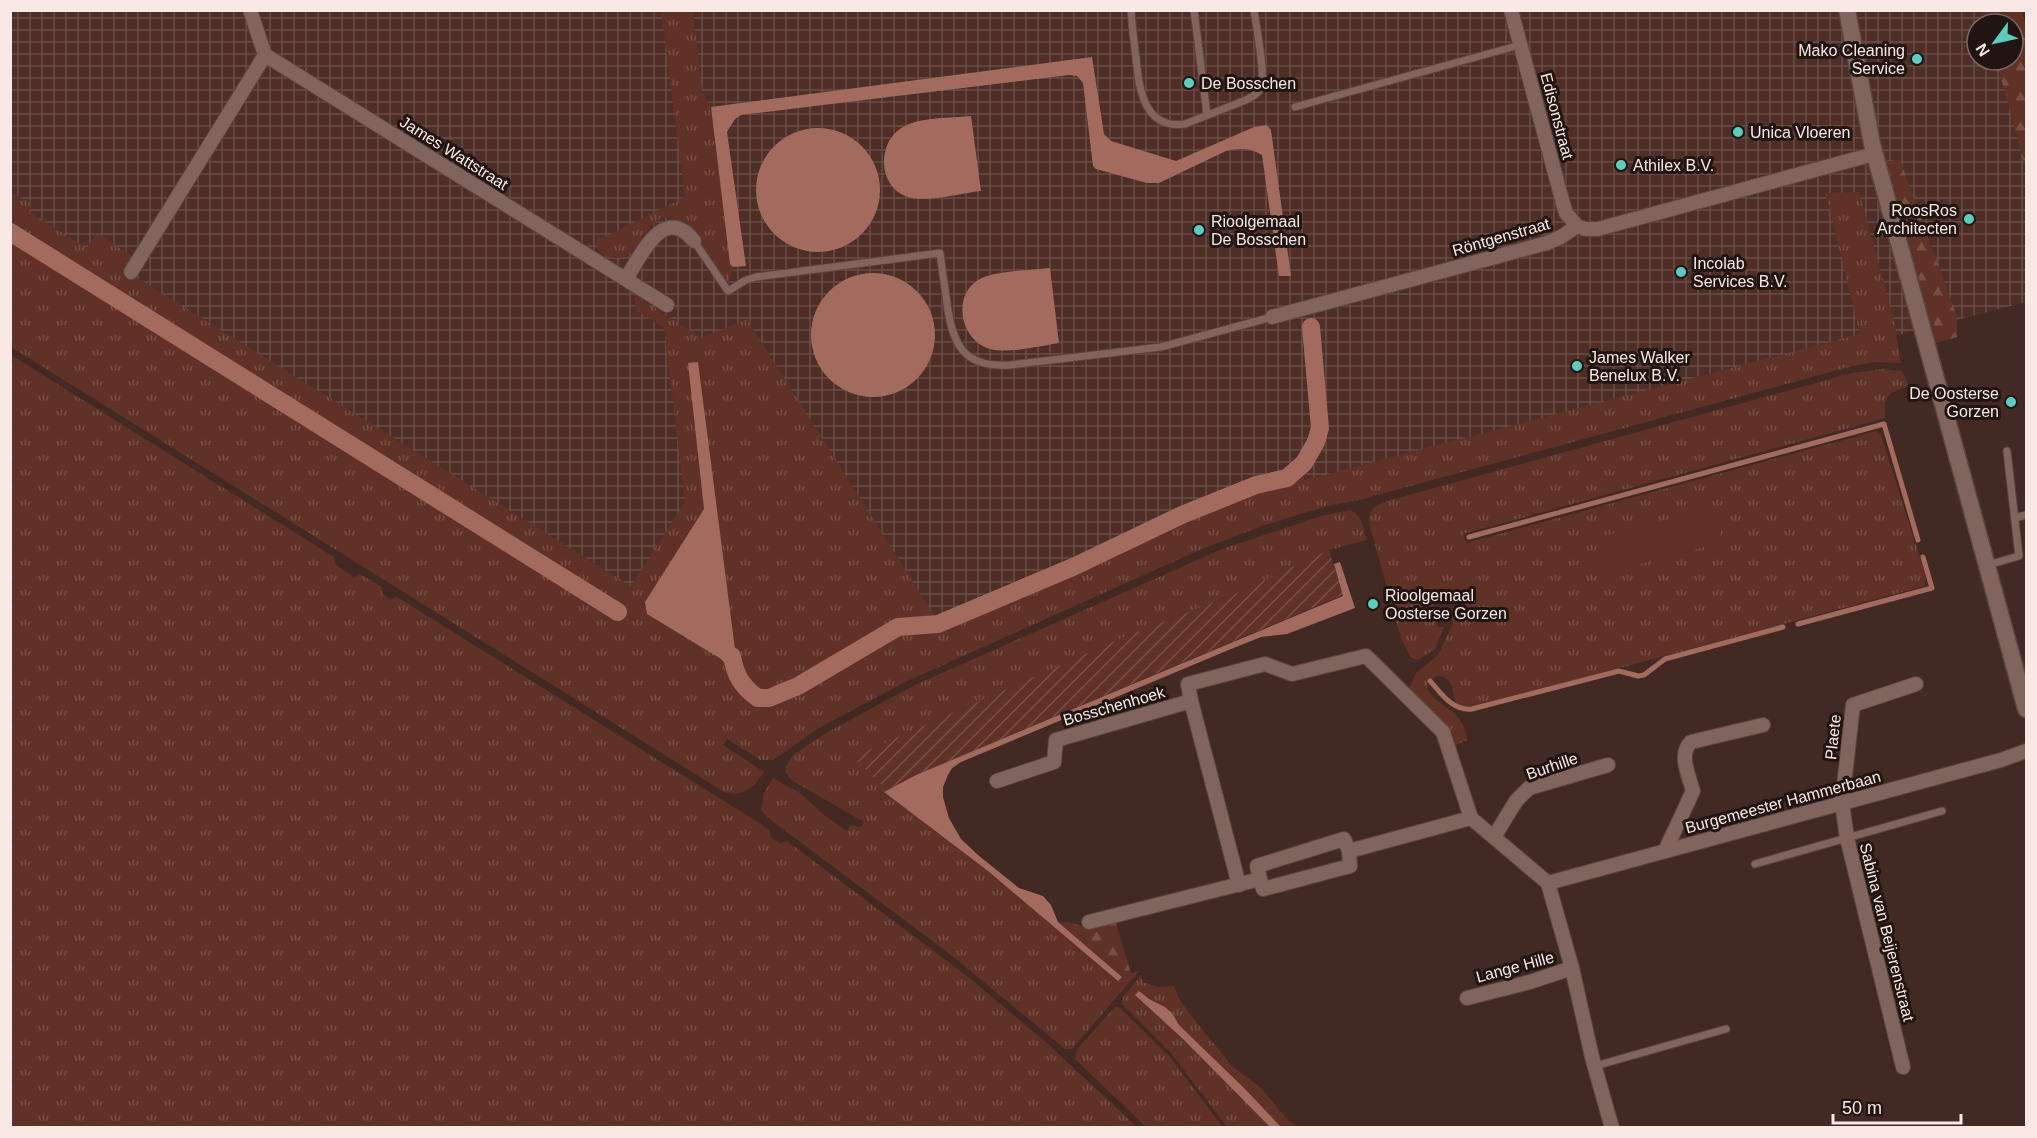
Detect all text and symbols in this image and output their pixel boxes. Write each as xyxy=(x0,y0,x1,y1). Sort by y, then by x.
north arrow xyxy=(1965,12,2025,72)
text: N xyxy=(1973,40,1993,59)
place label: Mako Cleaning Service xyxy=(1798,42,1905,77)
marker: Mako Cleaning Service xyxy=(1910,52,1924,66)
street label: Edisonstraat xyxy=(1537,71,1577,162)
place label: De Bosschen xyxy=(1201,75,1296,92)
marker: De Bosschen xyxy=(1182,76,1196,90)
street label: James Wattstraat xyxy=(397,113,512,193)
place label: Unica Vloeren xyxy=(1750,124,1851,141)
marker: Unica Vloeren xyxy=(1731,125,1745,139)
place label: Athilex B.V. xyxy=(1633,157,1714,174)
marker: Athilex B.V. xyxy=(1614,158,1628,172)
place label: RoosRos Architecten xyxy=(1877,202,1957,237)
marker: RoosRos Architecten xyxy=(1962,212,1976,226)
place label: Rioolgemaal De Bosschen xyxy=(1211,213,1306,248)
street label: Röntgenstraat xyxy=(1450,215,1552,259)
marker: Rioolgemaal De Bosschen xyxy=(1192,223,1206,237)
place label: Incolab Services B.V. xyxy=(1693,255,1788,290)
marker: Incolab Services B.V. xyxy=(1674,265,1688,279)
place label: James Walker Benelux B.V. xyxy=(1589,349,1690,384)
marker: James Walker Benelux B.V. xyxy=(1570,359,1584,373)
place label: De Oosterse Gorzen xyxy=(1909,385,1999,420)
marker: De Oosterse Gorzen xyxy=(2004,395,2018,409)
place label: Rioolgemaal Oosterse Gorzen xyxy=(1385,587,1507,622)
marker: Rioolgemaal Oosterse Gorzen xyxy=(1366,597,1380,611)
street label: Bosschenhoek xyxy=(1061,683,1168,729)
street label: Plaete xyxy=(1822,713,1844,760)
street label: Burhille xyxy=(1524,749,1580,783)
street label: Burgemeester Hammerbaan xyxy=(1683,768,1883,836)
street label: Sabina van Beijerenstraat xyxy=(1857,841,1918,1023)
street label: Lange Hille xyxy=(1474,948,1556,986)
scale bar xyxy=(1833,1087,1960,1125)
text: 50 m xyxy=(1842,1098,1882,1118)

